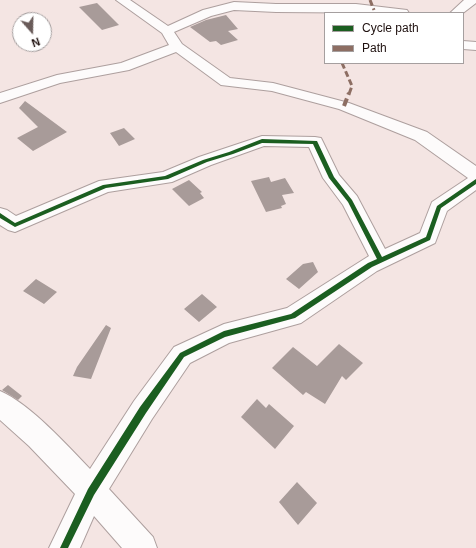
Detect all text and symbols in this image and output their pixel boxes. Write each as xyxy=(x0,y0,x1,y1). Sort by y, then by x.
north arrow xyxy=(12,12,52,52)
legend xyxy=(324,12,464,64)
text: Cycle path xyxy=(362,21,419,35)
text: N xyxy=(30,35,42,49)
text: Path xyxy=(362,41,387,55)

